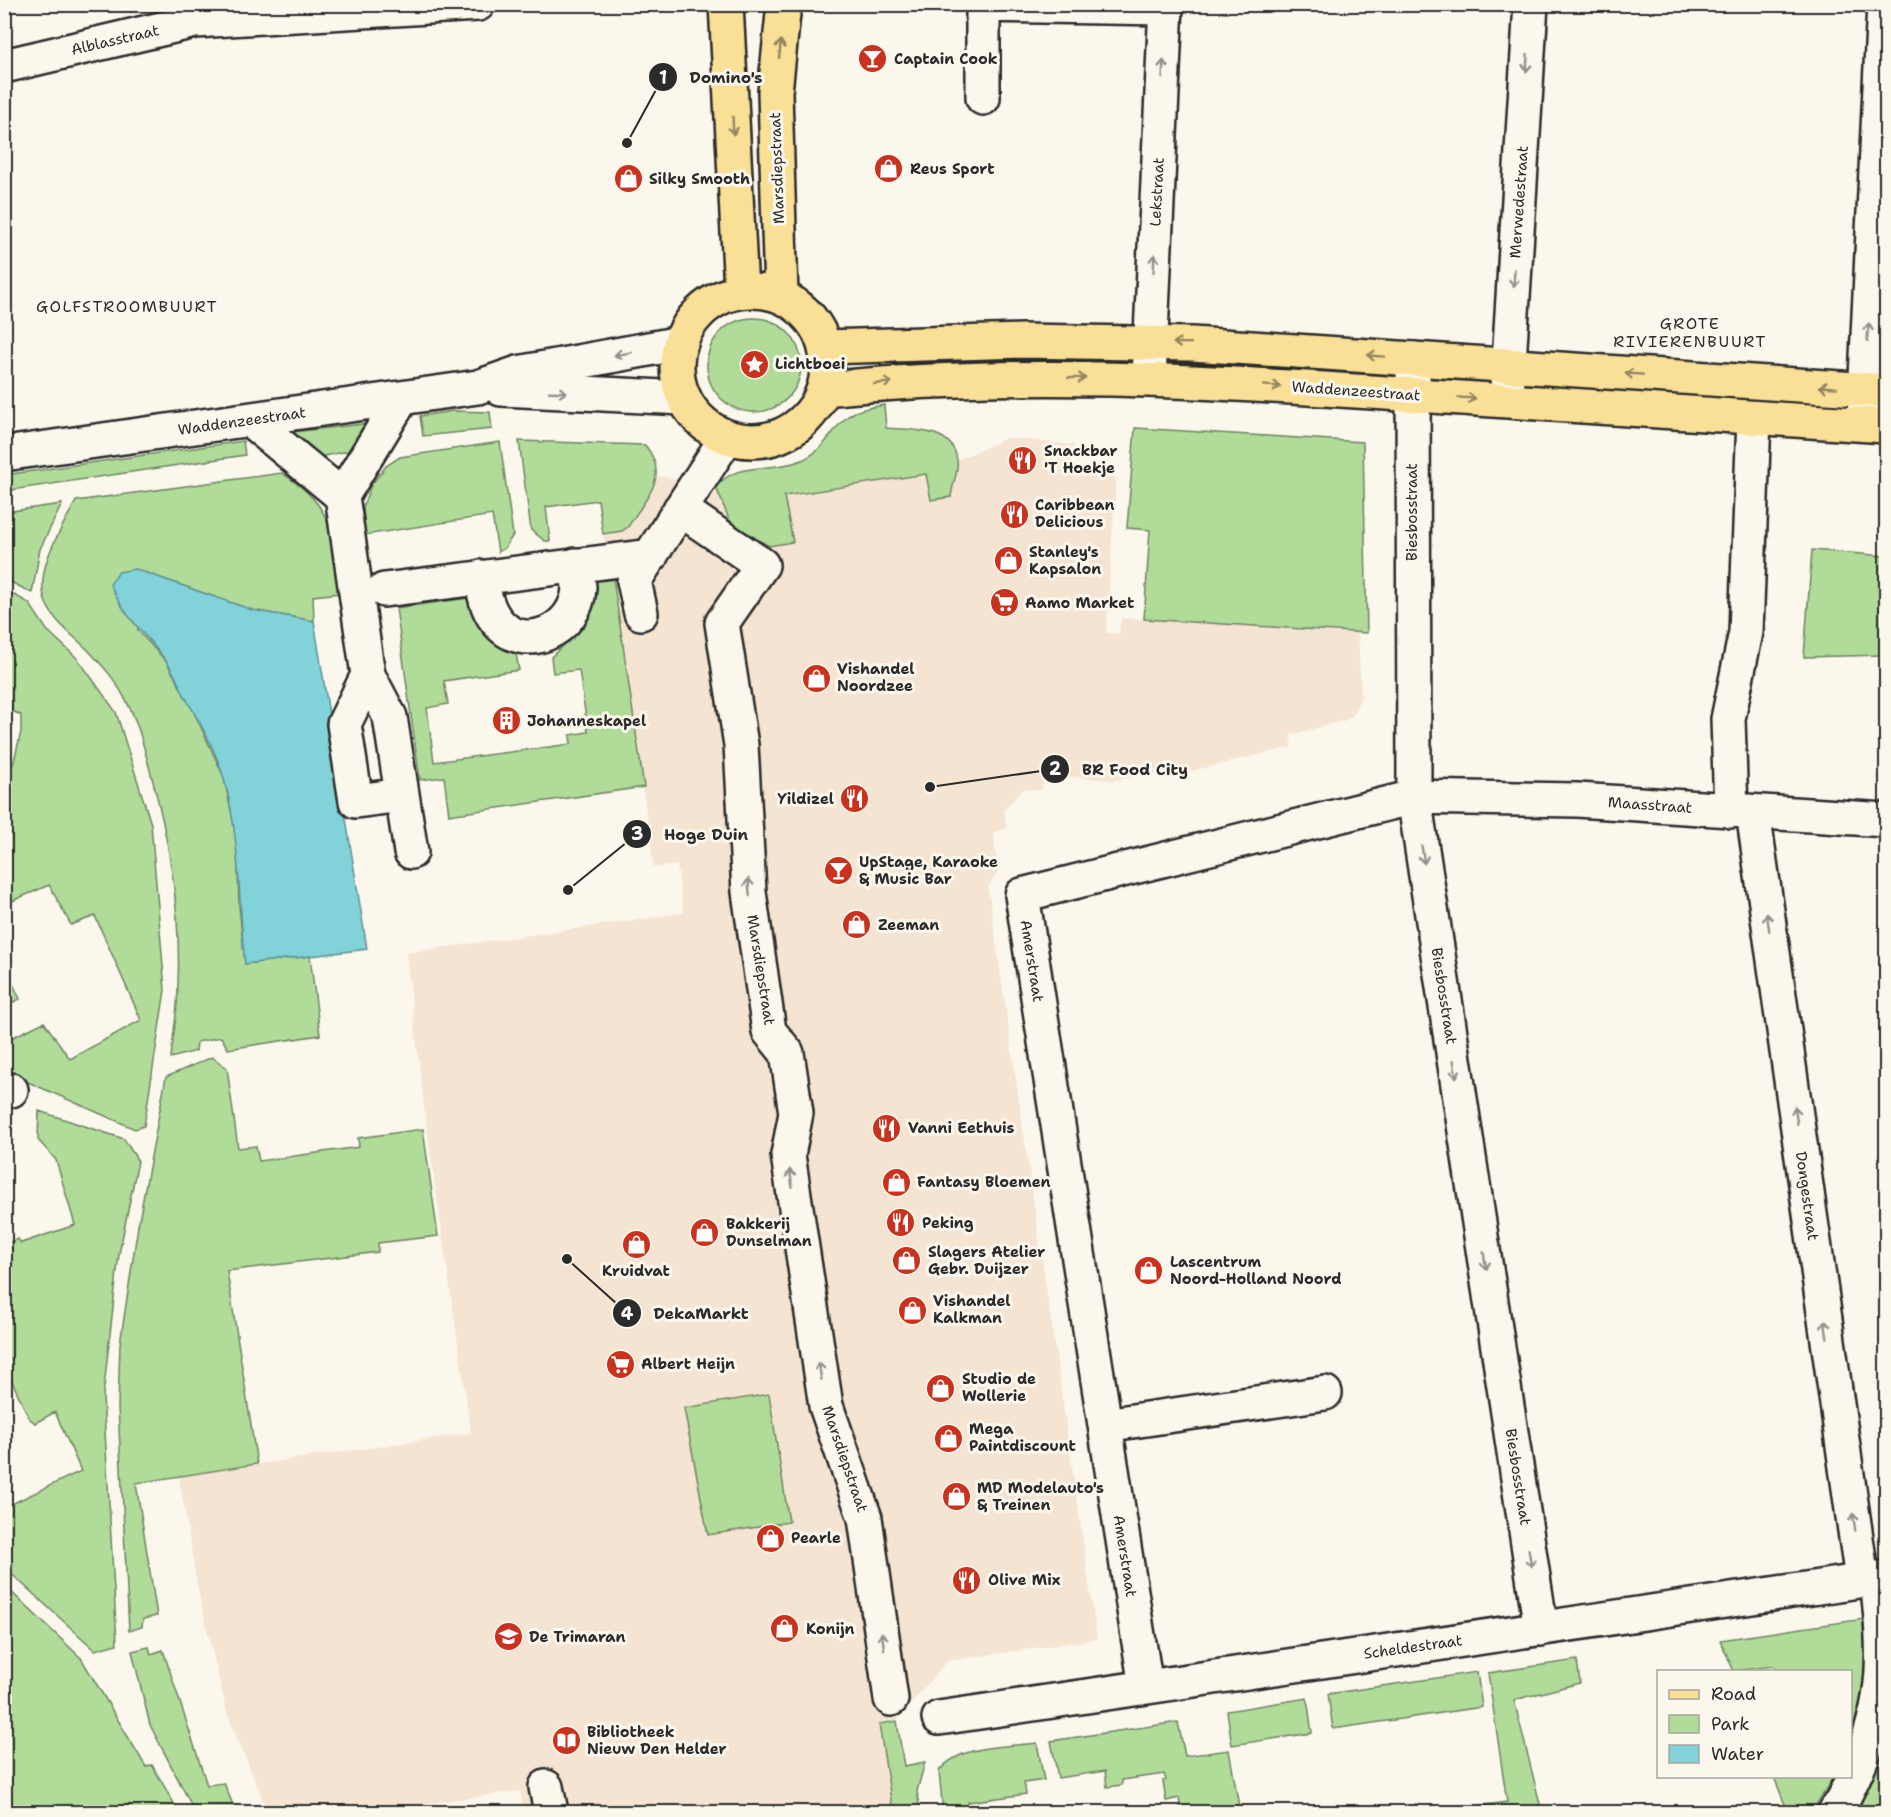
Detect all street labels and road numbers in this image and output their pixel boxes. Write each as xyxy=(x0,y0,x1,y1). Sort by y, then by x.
street label: Alblasstraat xyxy=(69,20,161,60)
street label: Marsdiepstraat xyxy=(765,112,789,224)
street label: Merwedestraat xyxy=(1505,145,1533,259)
street label: Lekstraat xyxy=(1145,157,1169,227)
street label: Waddenzeestraat xyxy=(1291,377,1421,405)
street label: Waddenzeestraat xyxy=(177,402,307,440)
street label: Biesbosstraat xyxy=(1402,463,1422,561)
street label: Maasstraat xyxy=(1607,792,1693,818)
street label: Marsdiepstraat xyxy=(742,913,780,1027)
street label: Amerstraat xyxy=(1016,918,1048,1004)
street label: Biesbosstraat xyxy=(1426,946,1462,1046)
street label: Dongestraat xyxy=(1791,1150,1823,1242)
street label: Marsdiepstraat xyxy=(817,1403,873,1515)
street label: Biesbosstraat xyxy=(1500,1427,1536,1527)
street label: Amerstraat xyxy=(1109,1513,1141,1599)
street label: Scheldestraat xyxy=(1362,1630,1464,1664)

